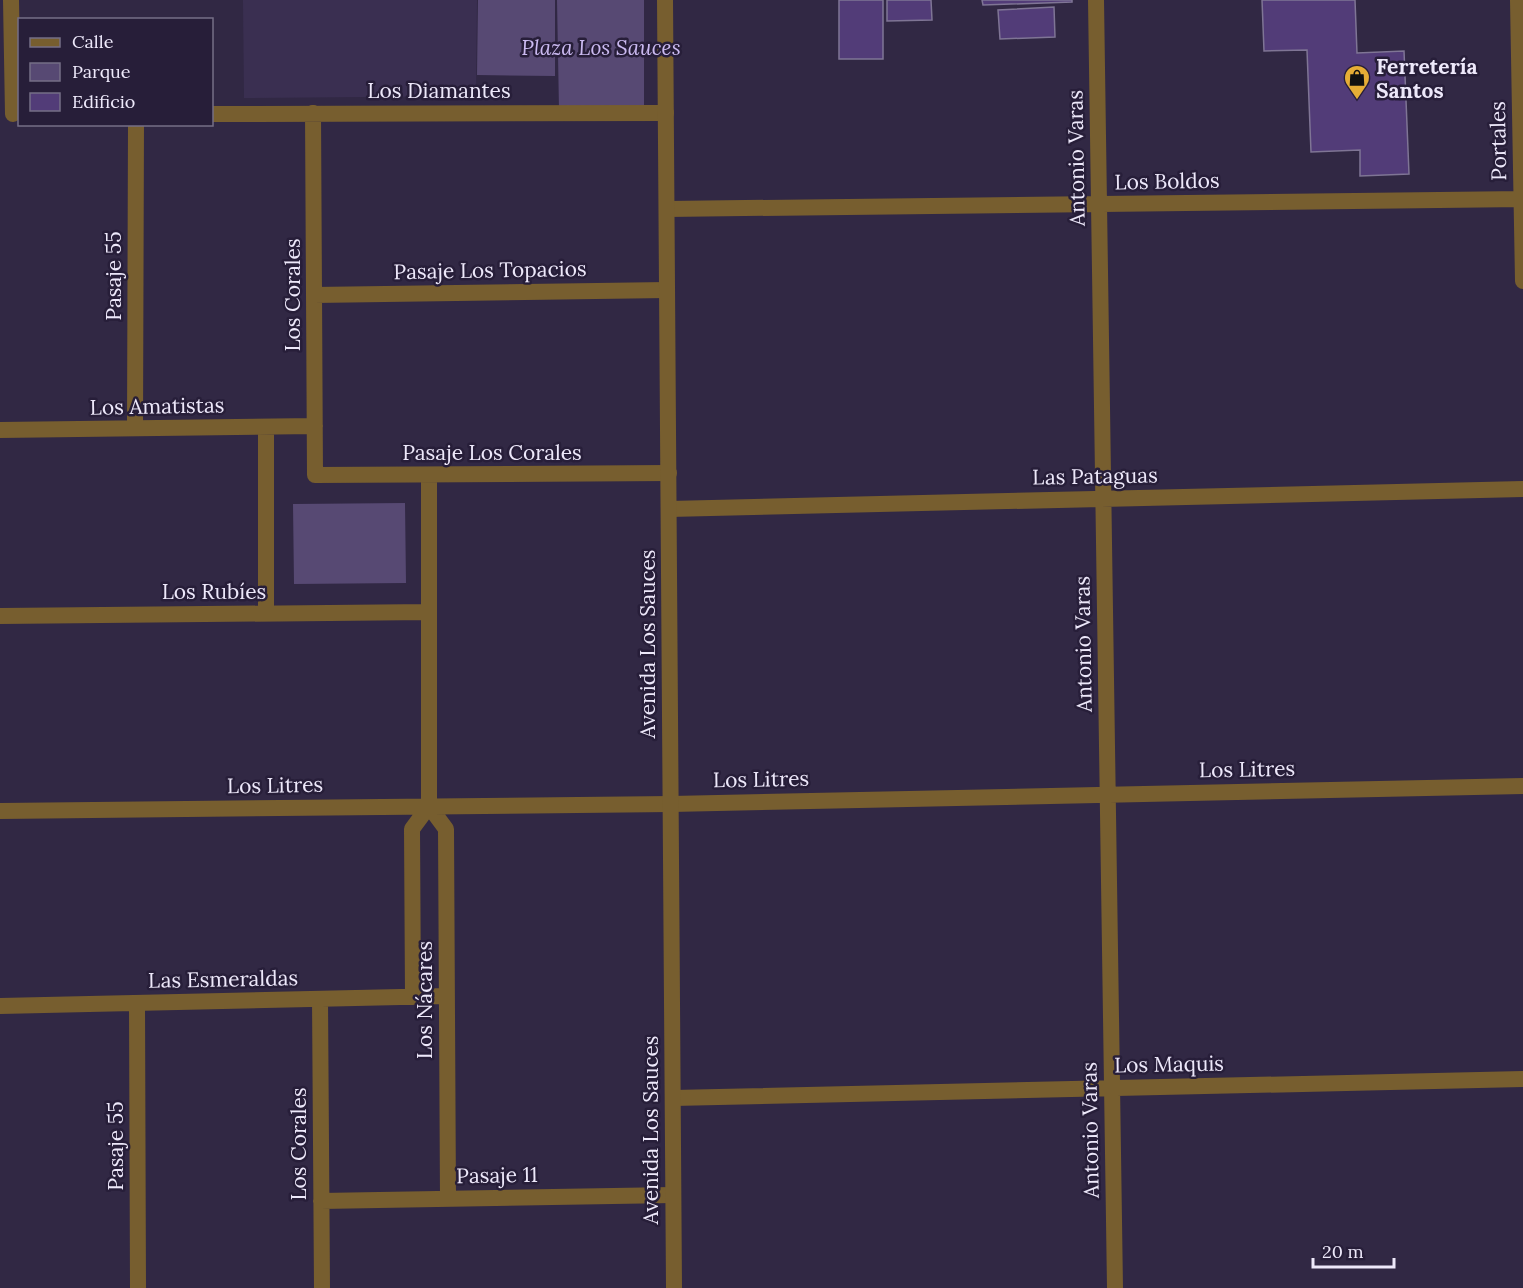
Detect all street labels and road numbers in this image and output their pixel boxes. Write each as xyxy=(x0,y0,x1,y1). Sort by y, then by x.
street label: Los Diamantes xyxy=(367,77,511,104)
street label: Antonio Varas xyxy=(1061,90,1091,227)
street label: Portales xyxy=(1484,101,1512,181)
street label: Los Boldos xyxy=(1114,167,1220,195)
street label: Pasaje 55 xyxy=(100,231,127,321)
street label: Los Corales xyxy=(279,238,306,352)
street label: Pasaje Los Topacios xyxy=(393,255,587,285)
street label: Los Amatistas xyxy=(89,391,225,421)
street label: Pasaje Los Corales xyxy=(402,439,582,466)
street label: Las Pataguas xyxy=(1032,461,1158,491)
street label: Avenida Los Sauces xyxy=(634,549,661,740)
street label: Antonio Varas xyxy=(1068,576,1098,713)
street label: Los Rubíes xyxy=(162,578,266,605)
street label: Los Litres xyxy=(1199,755,1295,783)
street label: Los Litres xyxy=(713,765,809,793)
street label: Los Litres xyxy=(227,771,323,799)
street label: Los Nácares xyxy=(411,941,438,1059)
street label: Las Esmeraldas xyxy=(148,964,298,994)
street label: Avenida Los Sauces xyxy=(637,1035,664,1226)
street label: Los Maquis xyxy=(1114,1050,1224,1078)
street label: Antonio Varas xyxy=(1075,1062,1105,1199)
street label: Los Corales xyxy=(285,1087,312,1201)
street label: Pasaje 55 xyxy=(102,1101,129,1191)
street label: Pasaje 11 xyxy=(456,1161,538,1189)

